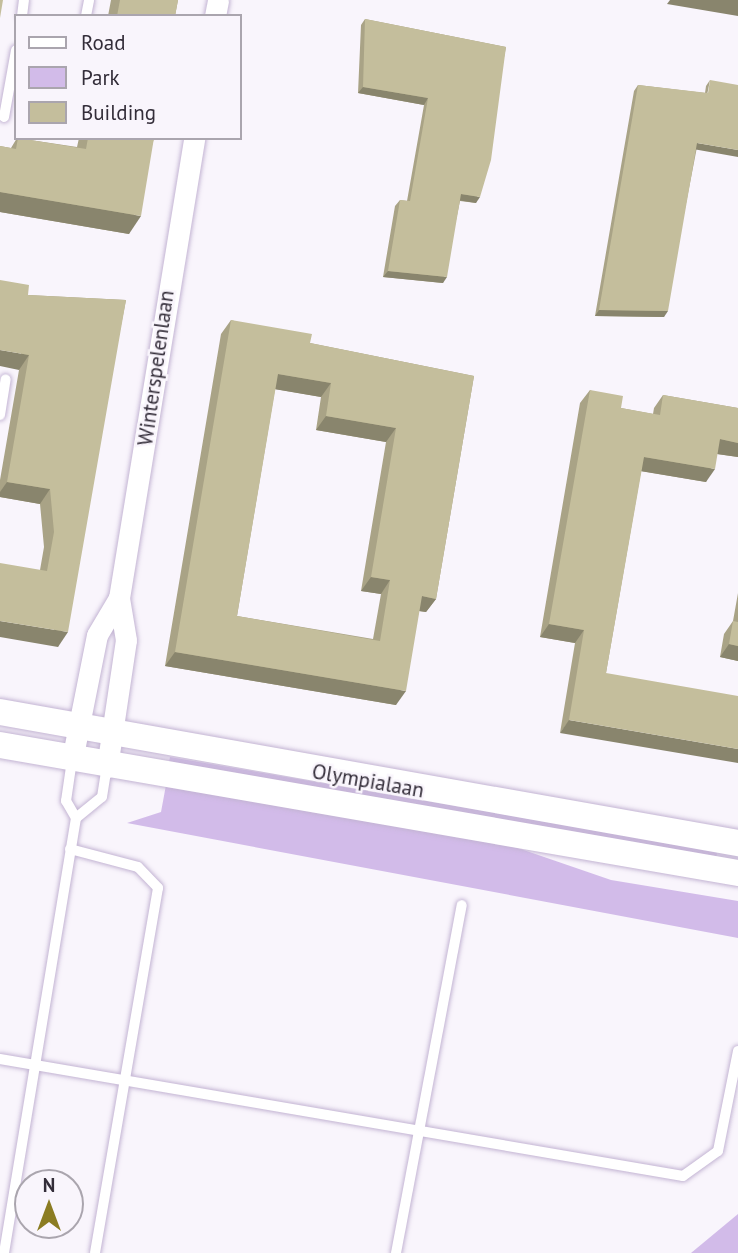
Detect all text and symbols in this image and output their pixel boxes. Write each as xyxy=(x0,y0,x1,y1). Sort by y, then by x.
legend xyxy=(14,14,242,140)
text: Road xyxy=(81,29,125,56)
text: Park xyxy=(81,64,120,91)
text: Building xyxy=(81,99,156,126)
street label: Winterspelenlaan xyxy=(133,289,179,447)
street label: Olympialaan xyxy=(310,759,426,803)
north arrow xyxy=(14,1169,84,1239)
text: N xyxy=(43,1173,55,1197)

